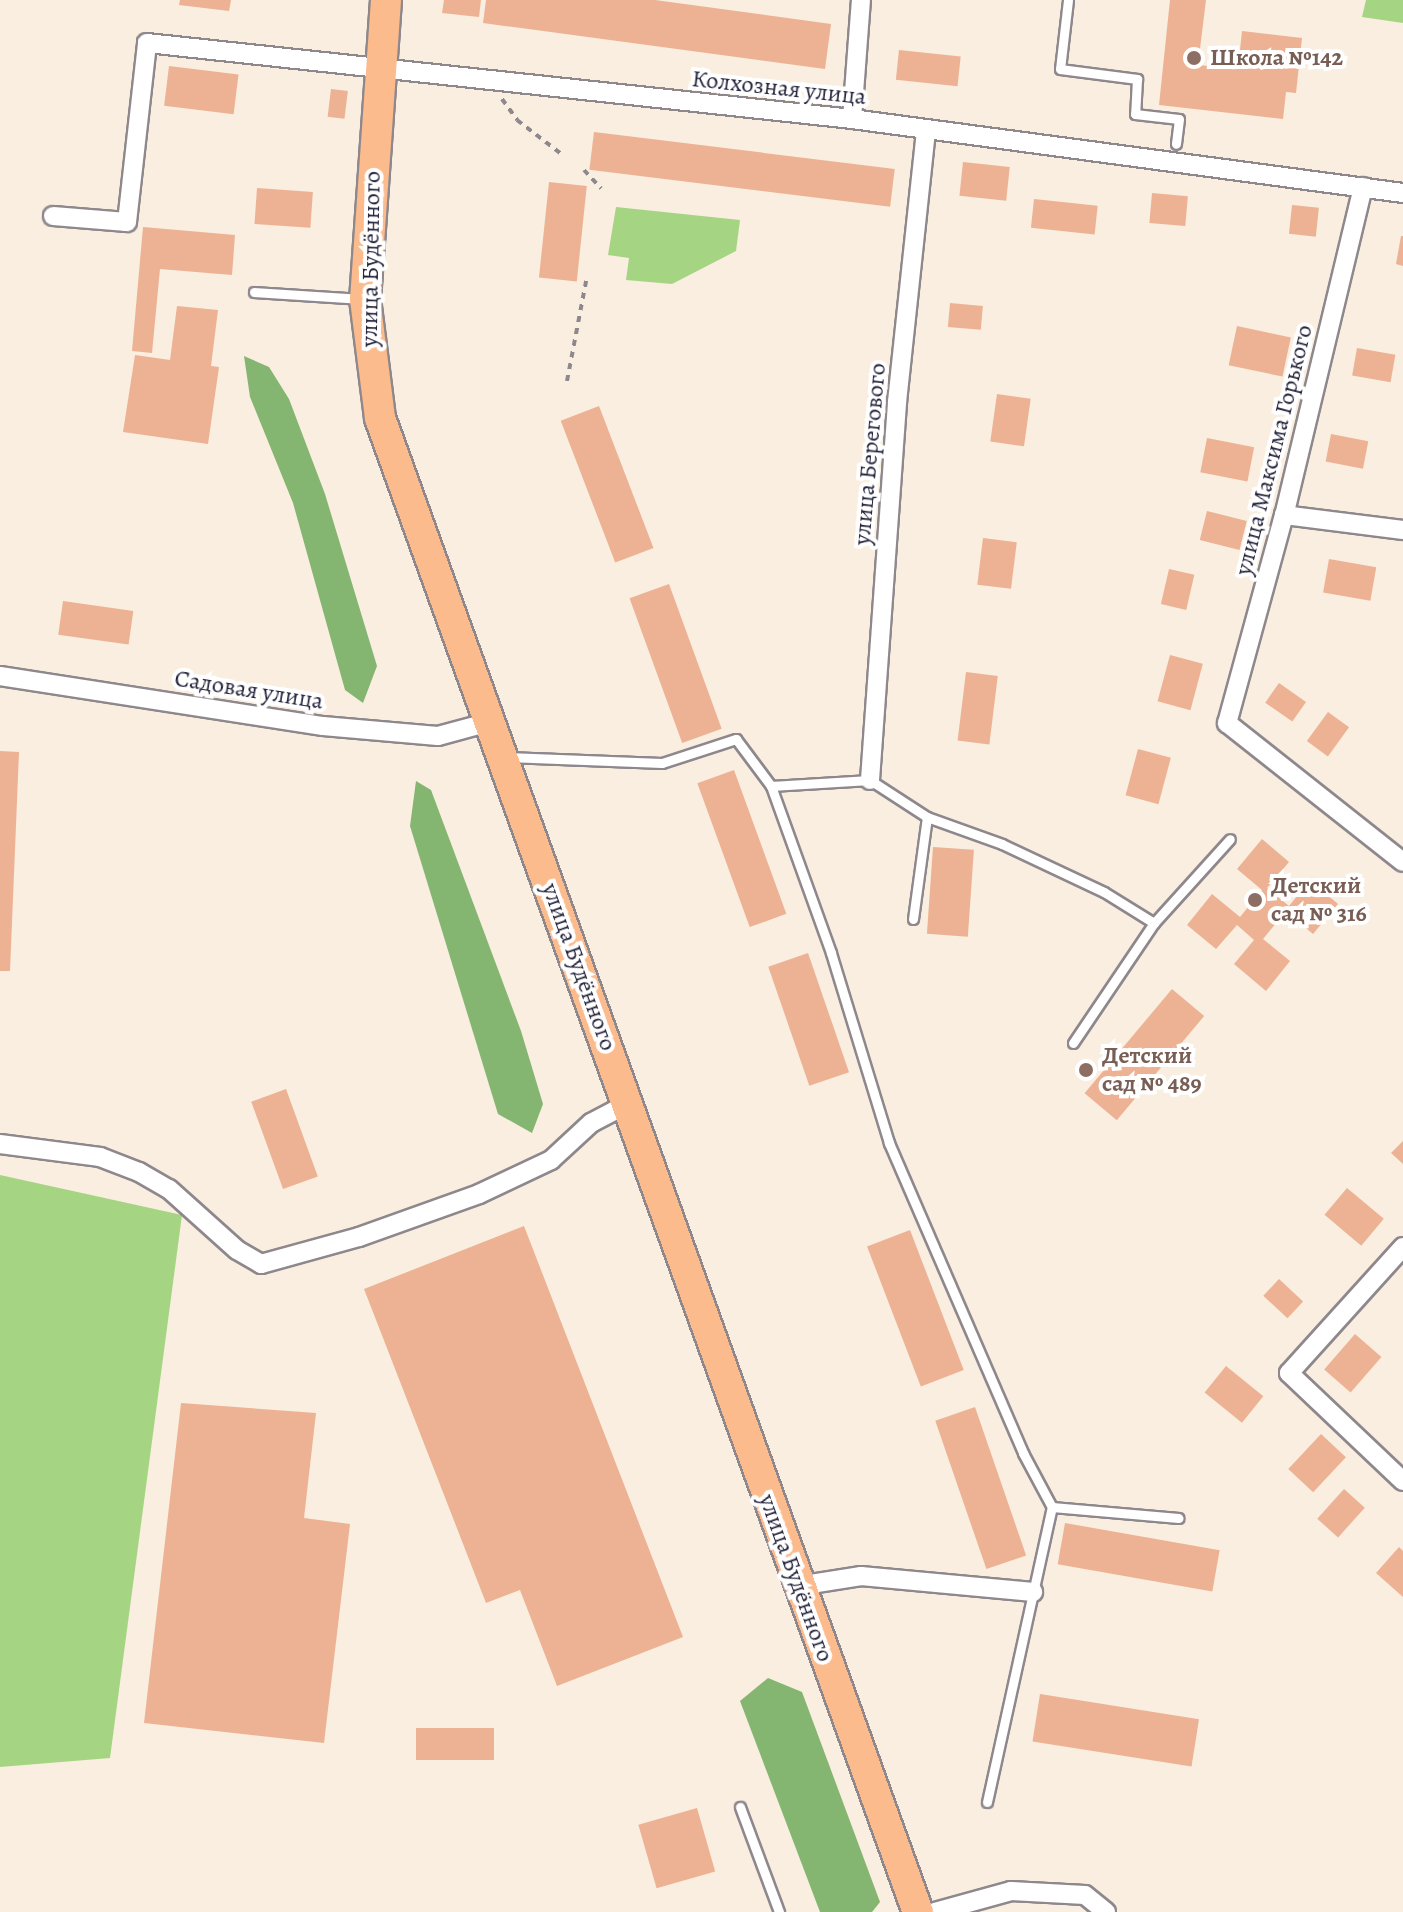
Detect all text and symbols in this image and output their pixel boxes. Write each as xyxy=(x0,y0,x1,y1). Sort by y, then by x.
place label: Школа №142 xyxy=(1210,44,1343,72)
marker: Школа №142 xyxy=(1185,49,1203,67)
street label: Колхозная улица xyxy=(690,65,868,111)
street label: улица Будённого xyxy=(355,171,387,347)
street label: улица Максима Горького xyxy=(1229,322,1319,578)
street label: улица Берегового xyxy=(848,362,892,546)
street label: Садовая улица xyxy=(173,664,325,716)
place label: Детский сад № 316 xyxy=(1271,872,1367,928)
street label: улица Будённого xyxy=(535,879,623,1055)
marker: Детский сад № 316 xyxy=(1246,891,1264,909)
place label: Детский сад № 489 xyxy=(1102,1042,1202,1098)
marker: Детский сад № 489 xyxy=(1077,1061,1095,1079)
street label: улица Будённого xyxy=(752,1490,840,1666)

